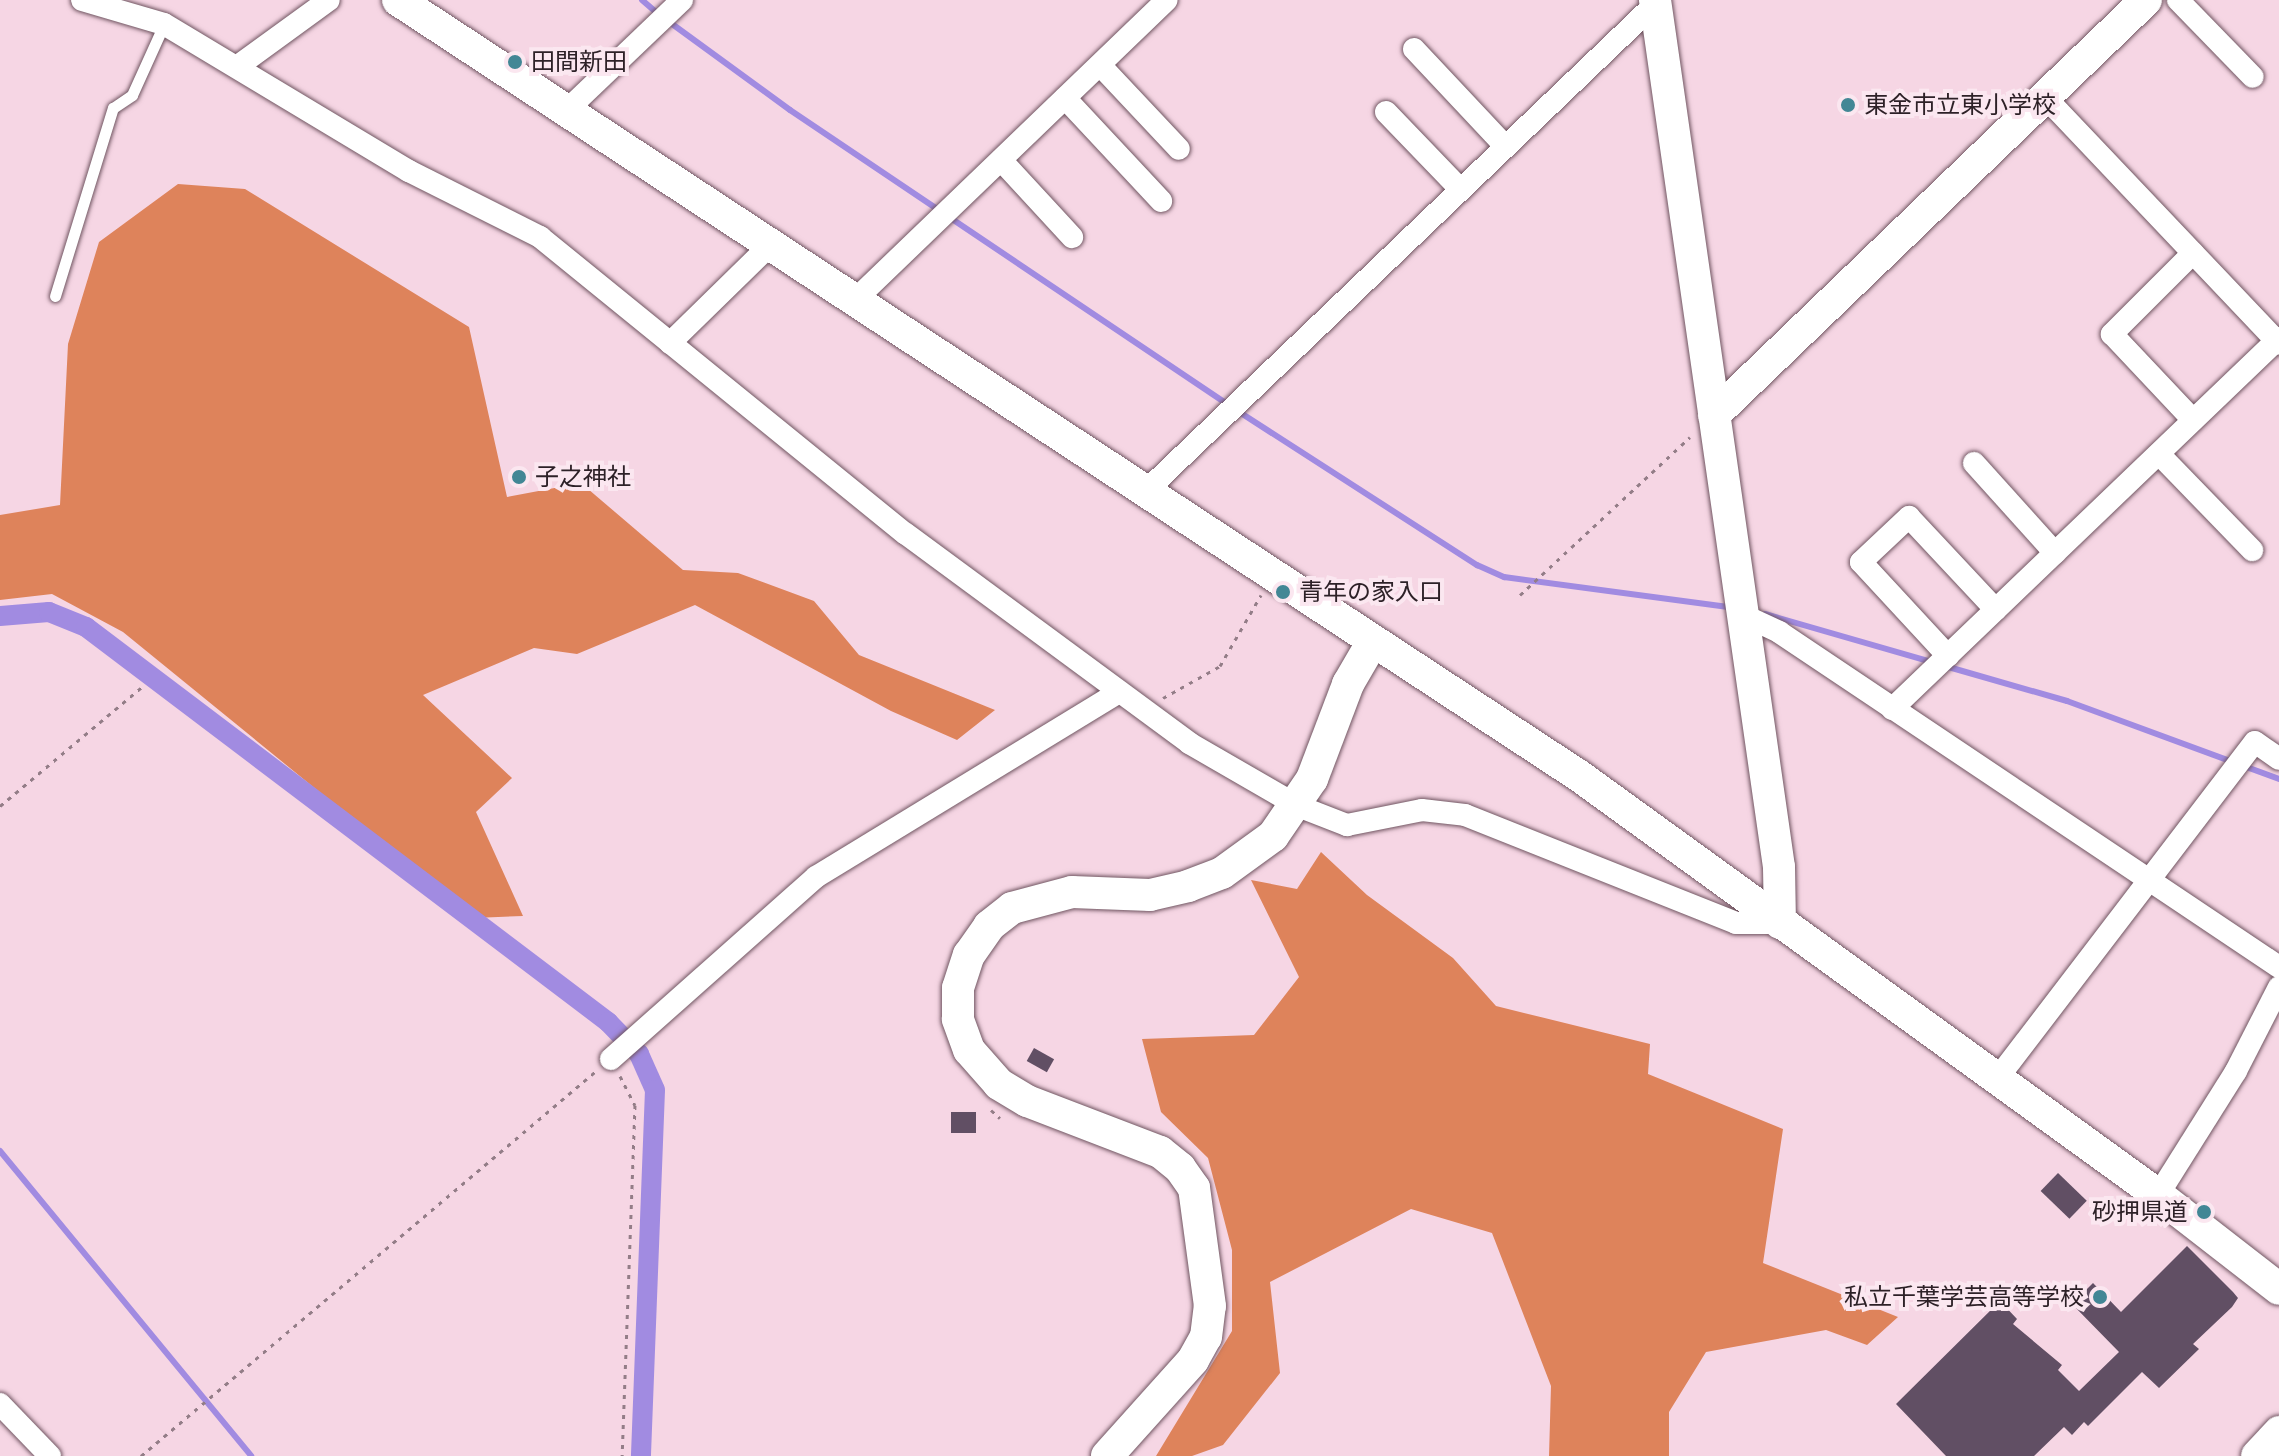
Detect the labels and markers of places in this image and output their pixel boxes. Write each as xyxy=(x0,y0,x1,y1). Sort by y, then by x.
place label: 田間新田 xyxy=(531,48,627,76)
marker: 田間新田 xyxy=(506,53,524,71)
place label: 東金市立東小学校 xyxy=(1864,91,2056,119)
marker: 東金市立東小学校 xyxy=(1839,96,1857,114)
place label: 子之神社 xyxy=(535,463,631,491)
marker: 子之神社 xyxy=(510,468,528,486)
place label: 青年の家入口 xyxy=(1299,578,1443,606)
marker: 青年の家入口 xyxy=(1274,583,1292,601)
place label: 砂押県道 xyxy=(2092,1198,2188,1226)
marker: 砂押県道 xyxy=(2195,1203,2213,1221)
place label: 私立千葉学芸高等学校 xyxy=(1844,1283,2084,1311)
marker: 私立千葉学芸高等学校 xyxy=(2091,1288,2109,1306)

